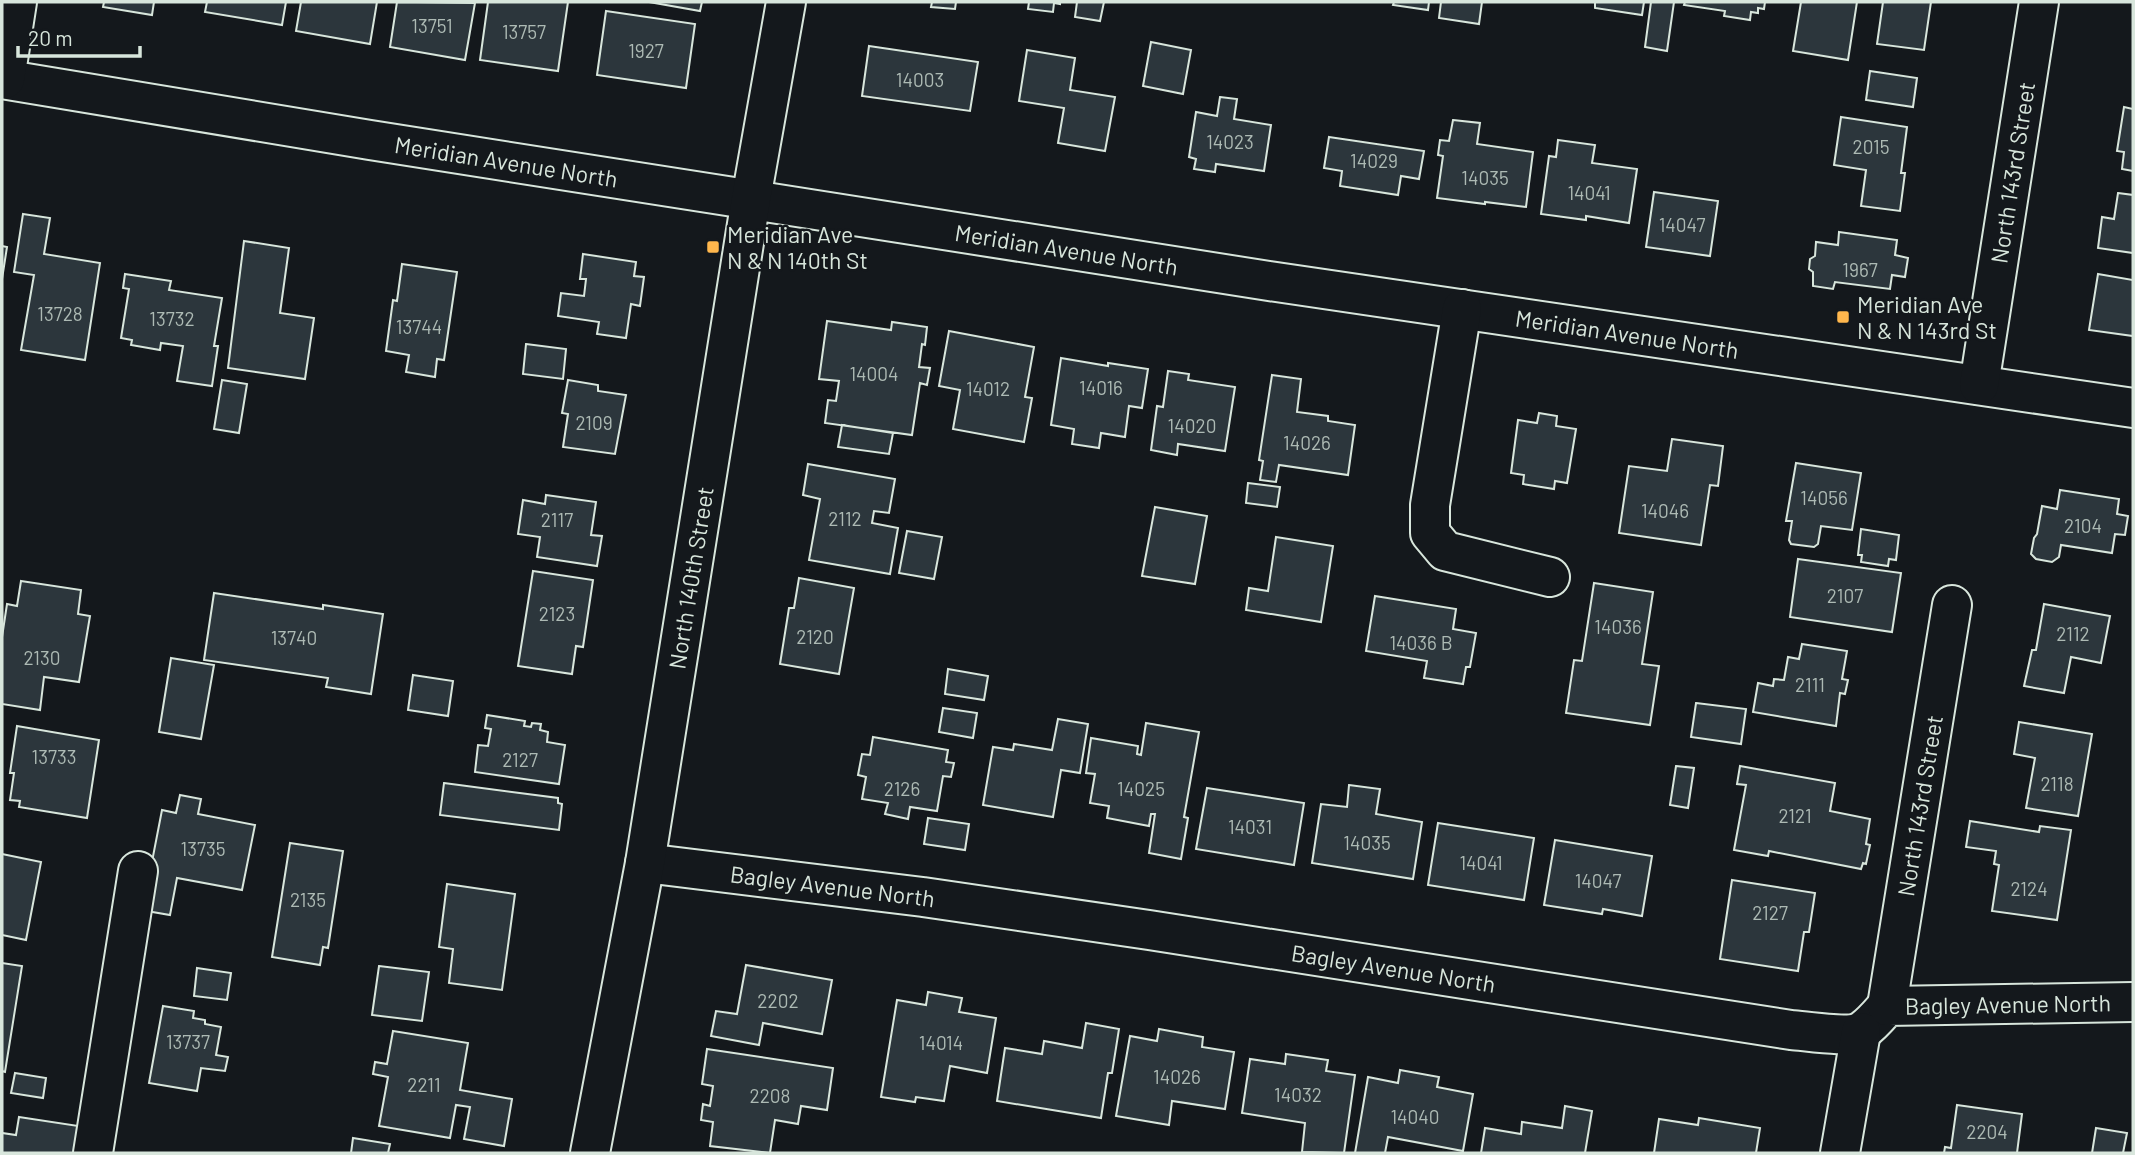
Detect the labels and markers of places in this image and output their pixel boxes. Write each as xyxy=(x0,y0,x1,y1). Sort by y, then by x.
place label: Meridian Ave N & N 140th St xyxy=(727,220,868,274)
marker: Meridian Ave N & N 140th St xyxy=(705,239,721,255)
place label: Meridian Ave N & N 143rd St xyxy=(1857,290,1997,344)
marker: Meridian Ave N & N 143rd St xyxy=(1835,309,1851,325)

